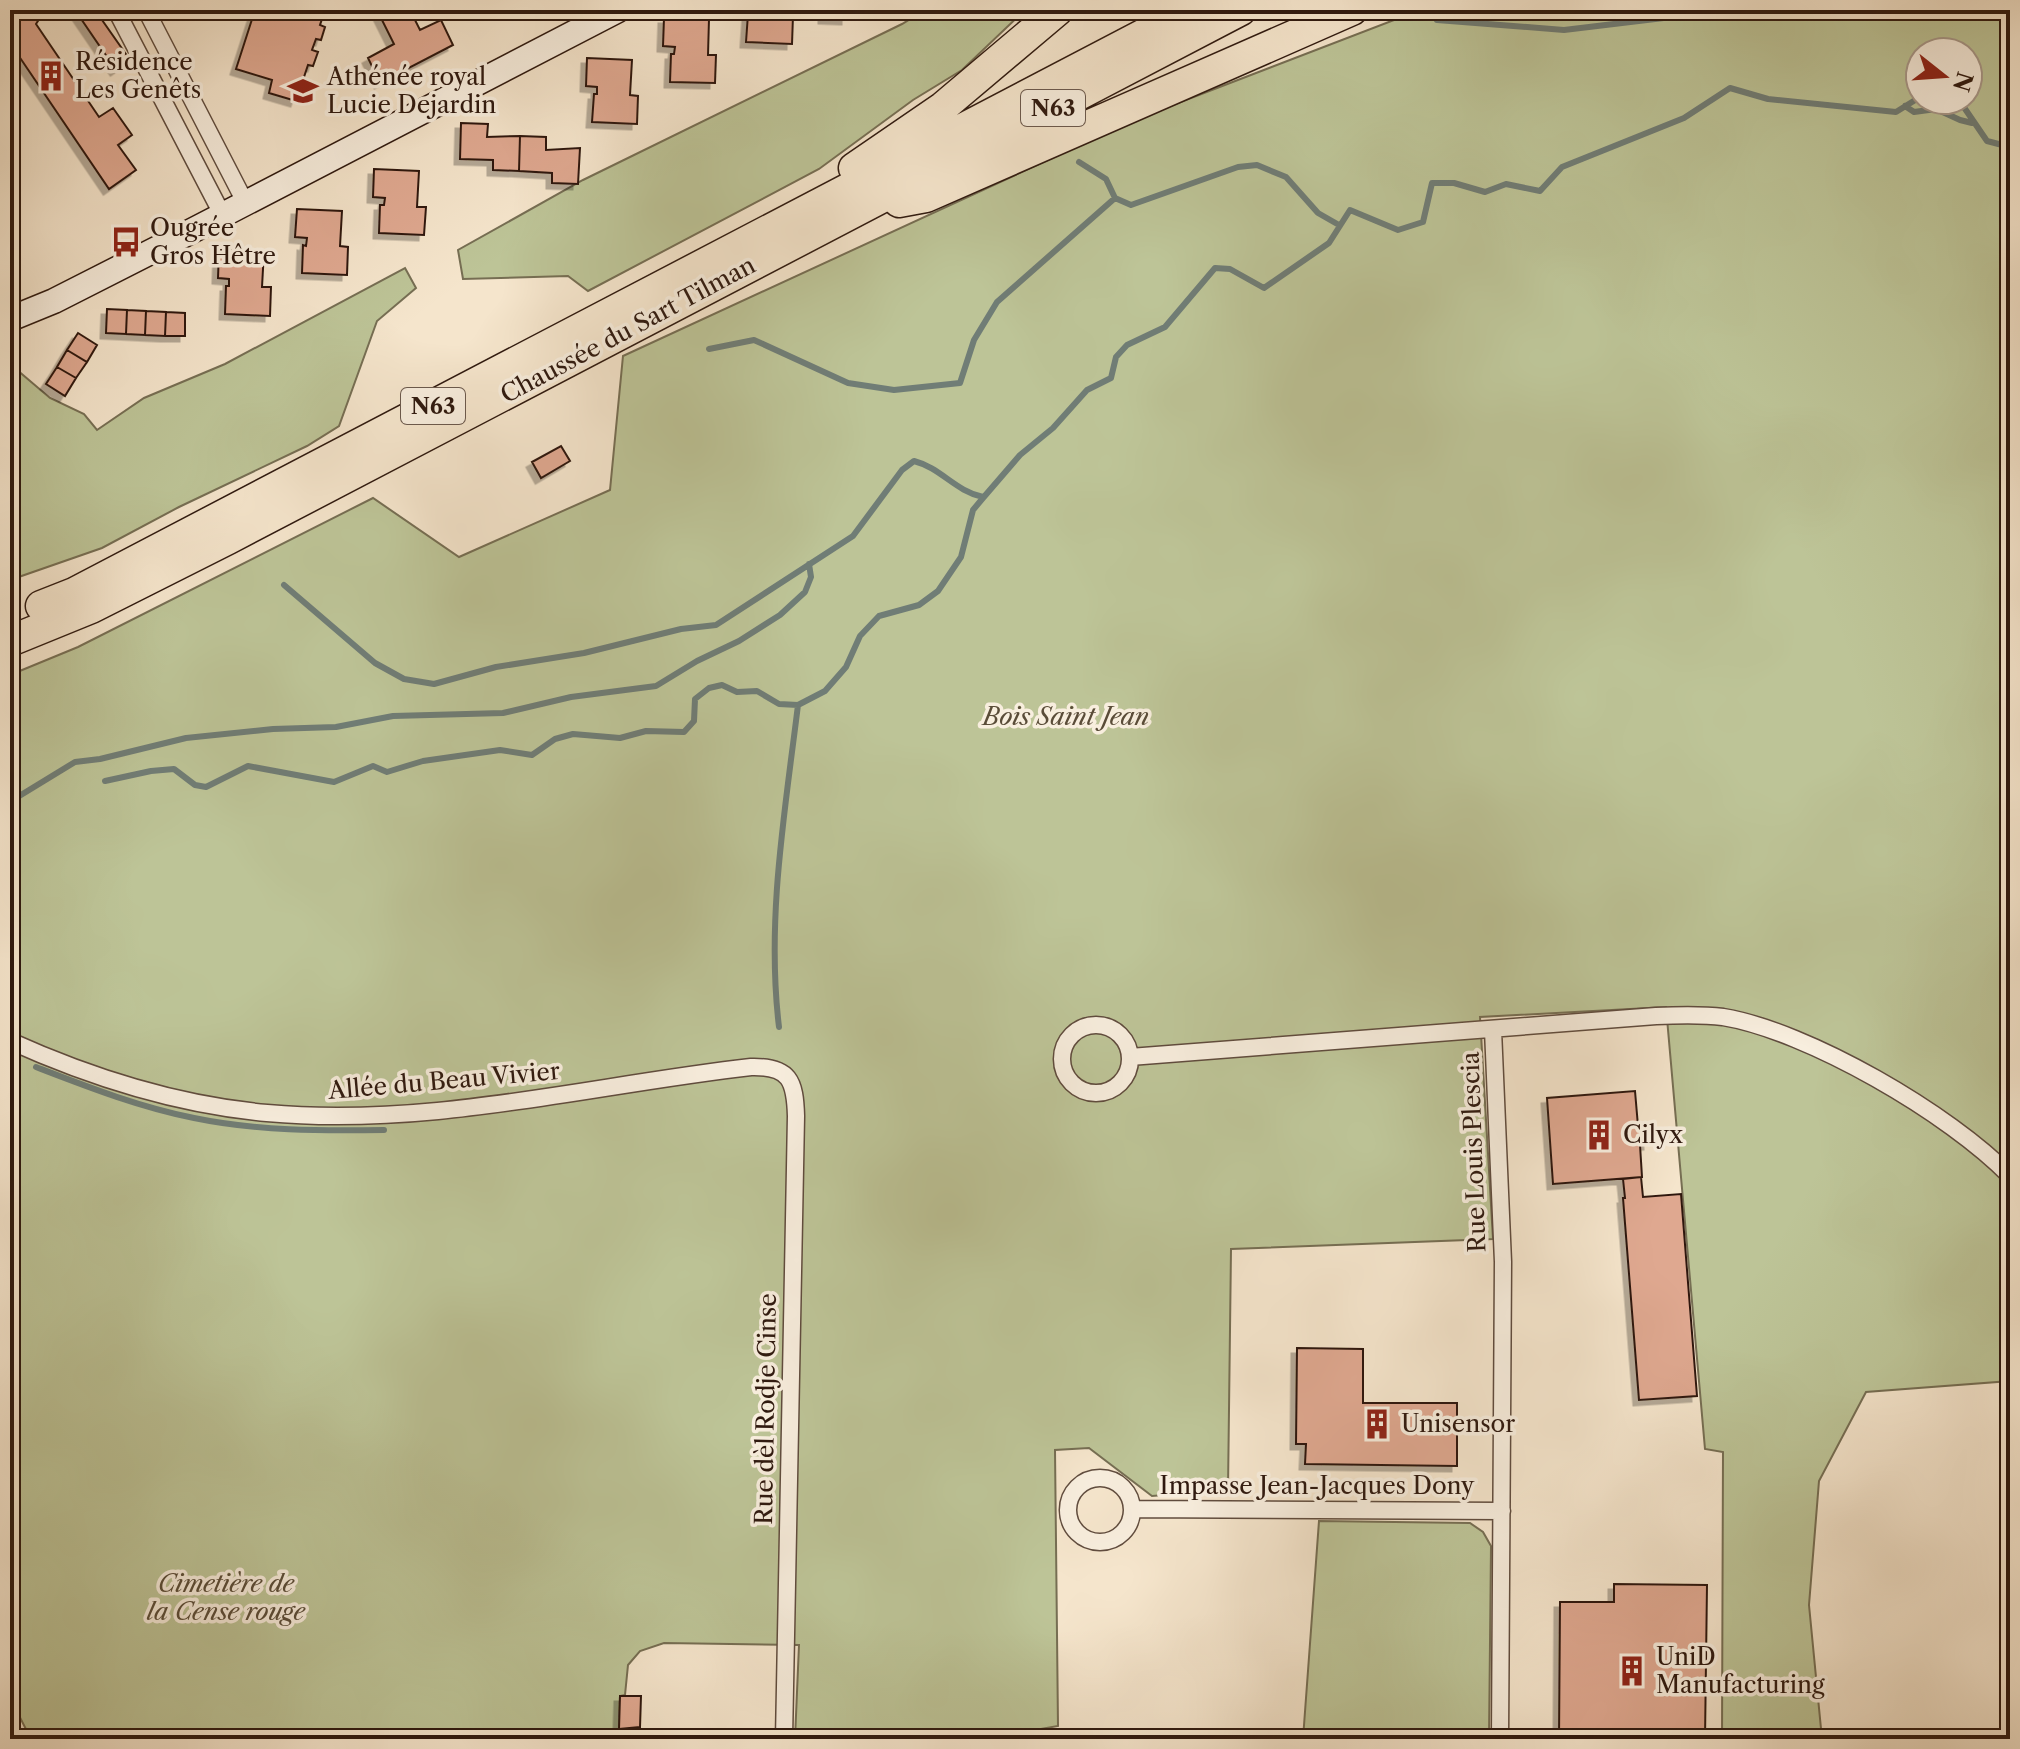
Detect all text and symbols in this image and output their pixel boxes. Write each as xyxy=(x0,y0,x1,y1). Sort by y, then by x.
north arrow xyxy=(1904,36,1984,116)
place label: Résidence Les Genêts xyxy=(75,47,201,104)
building icon: Résidence Les Genêts xyxy=(34,59,68,93)
place label: Athénée royal Lucie Dejardin xyxy=(326,62,496,119)
text: N xyxy=(1947,69,1978,95)
school or university icon: Athénée royal Lucie Dejardin xyxy=(286,74,320,108)
road number: N63 xyxy=(1021,90,1085,126)
place label: Ougrée Gros Hêtre xyxy=(150,213,276,270)
bus stop icon: Ougrée Gros Hêtre xyxy=(109,225,143,259)
street label: Chaussée du Sart Tilman xyxy=(495,250,760,409)
road number: N63 xyxy=(401,388,465,424)
park label: Bois Saint Jean xyxy=(981,702,1149,731)
street label: Rue Louis Plescia xyxy=(1455,1051,1491,1253)
street label: Allée du Beau Vivier xyxy=(326,1056,561,1105)
building icon: Cilyx xyxy=(1582,1118,1616,1152)
place label: Cilyx xyxy=(1623,1120,1683,1149)
street label: Rue dèl Rodje Cinse xyxy=(749,1293,782,1525)
building icon: Unisensor xyxy=(1360,1407,1394,1441)
place label: Unisensor xyxy=(1401,1409,1515,1438)
street label: Impasse Jean-Jacques Dony xyxy=(1160,1471,1475,1500)
park label: Cimetière de la Cense rouge xyxy=(147,1569,307,1626)
place label: UniD Manufacturing xyxy=(1656,1642,1825,1699)
building icon: UniD Manufacturing xyxy=(1615,1654,1649,1688)

